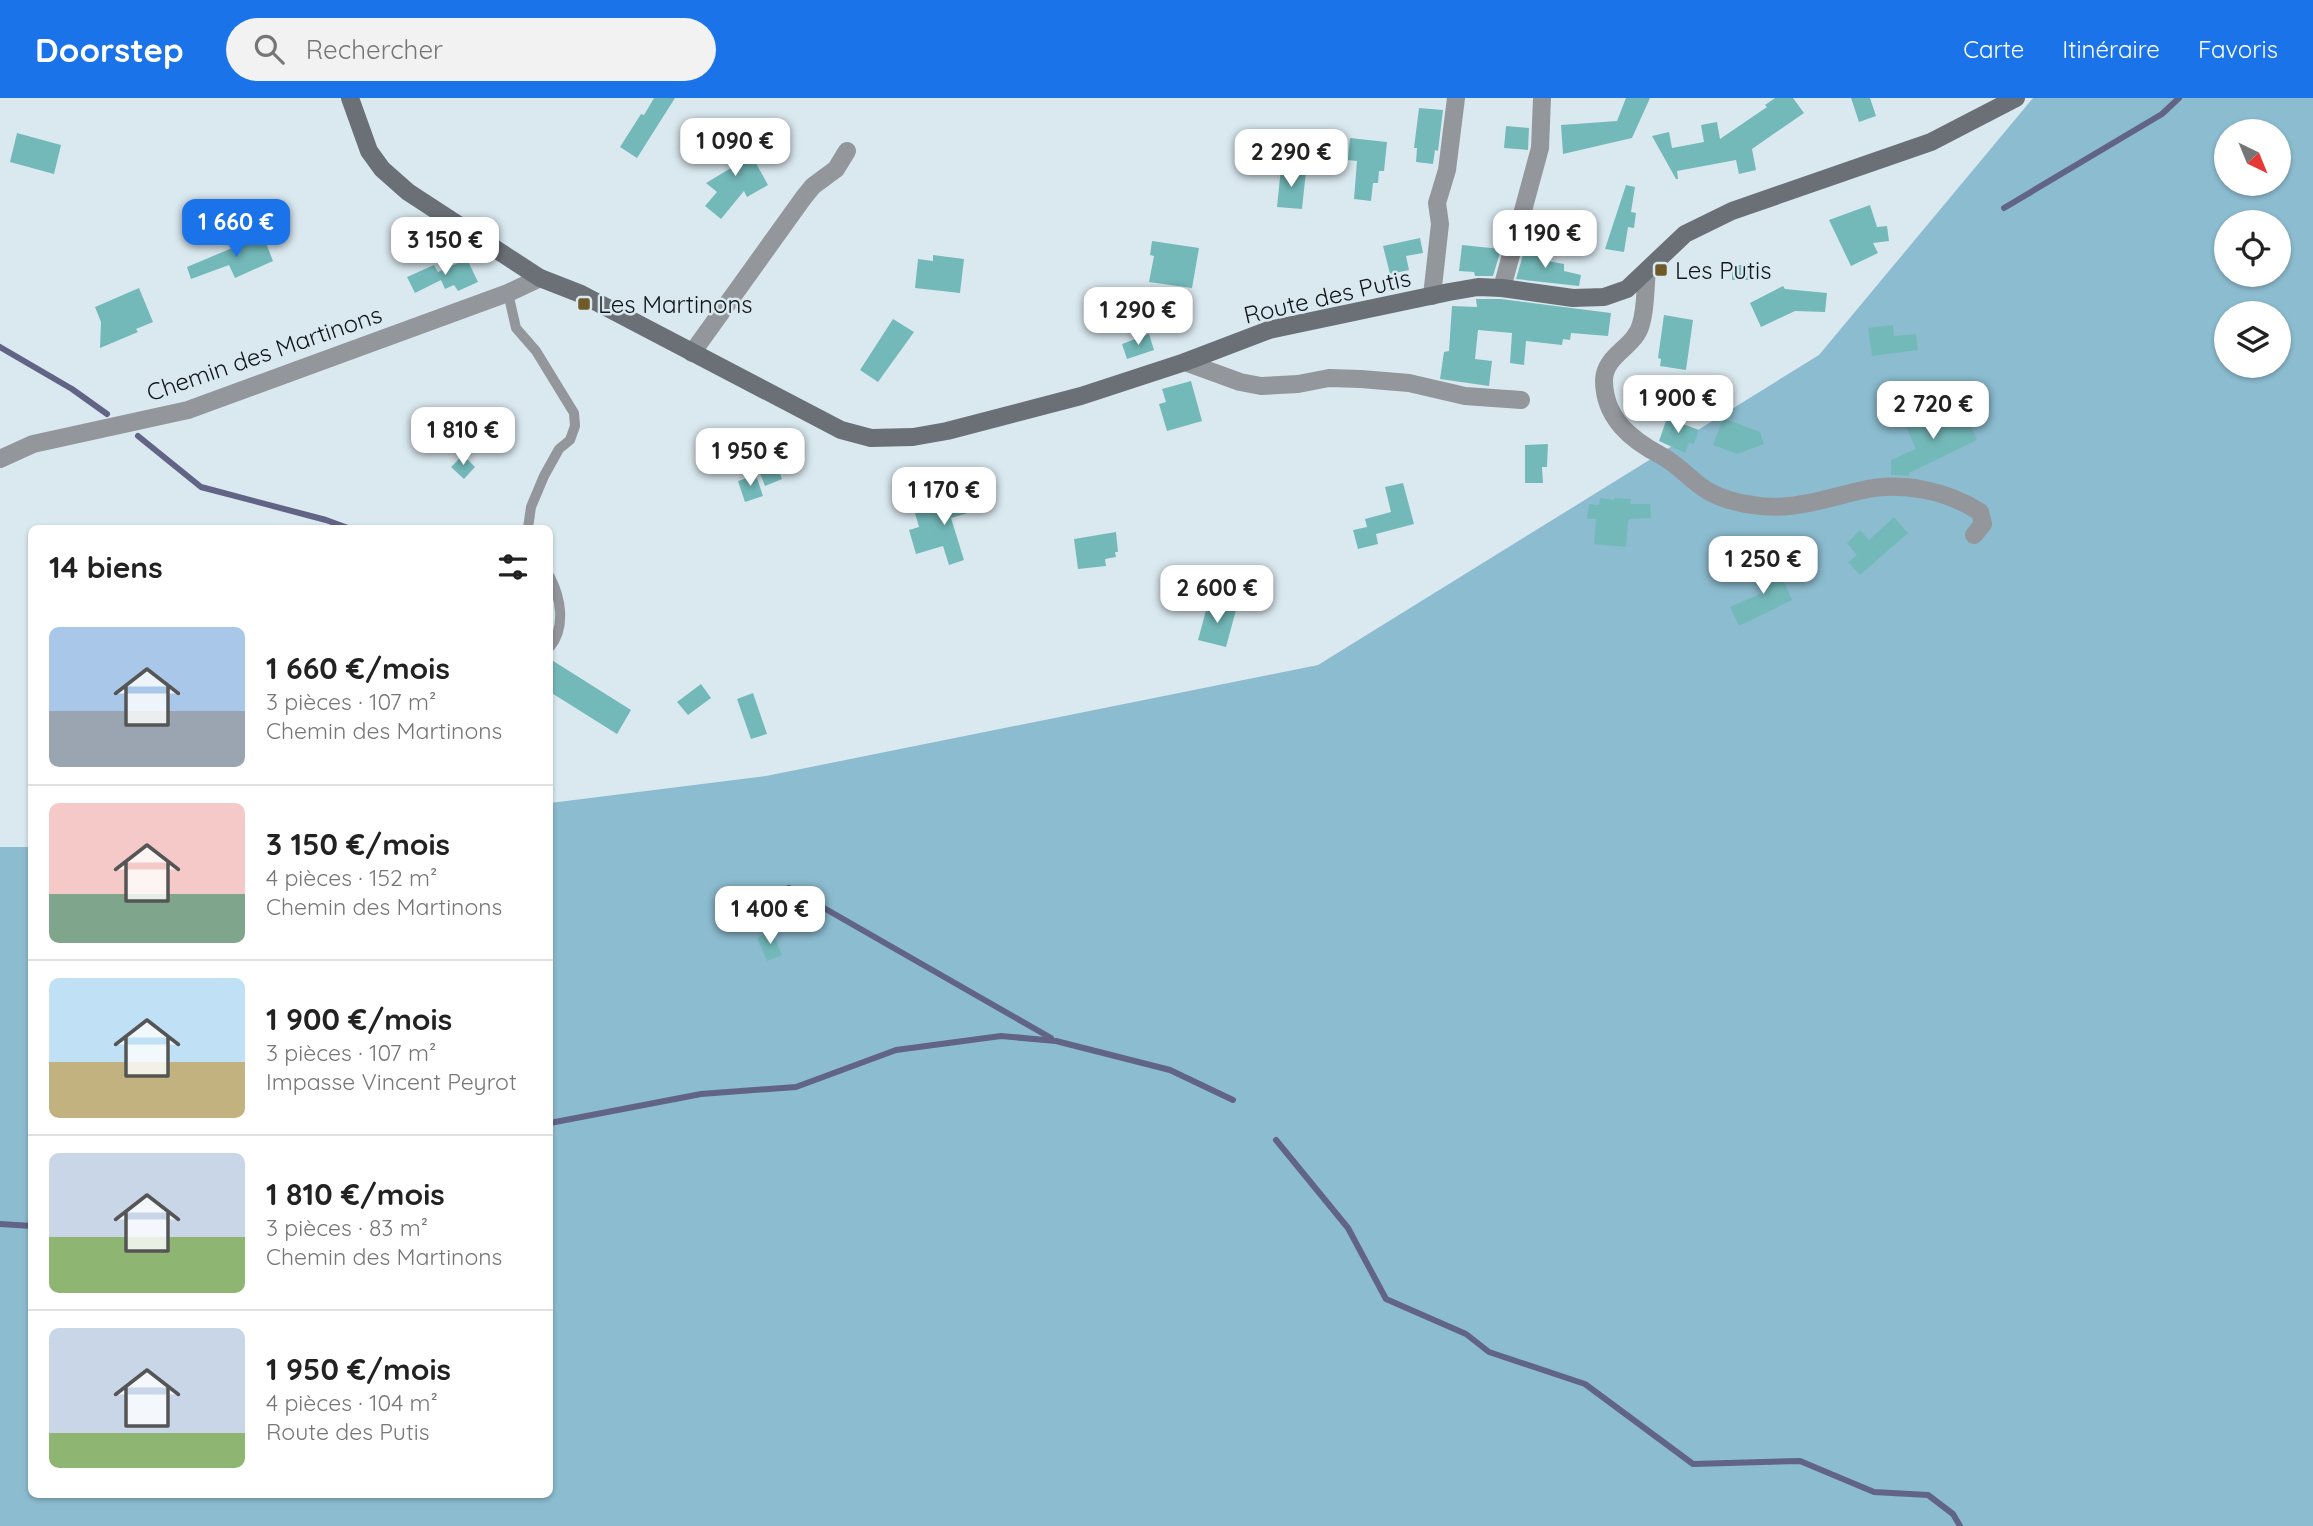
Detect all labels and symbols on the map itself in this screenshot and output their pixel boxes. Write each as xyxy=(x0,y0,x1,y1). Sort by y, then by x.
pin: 1 090 € xyxy=(670,118,800,178)
north arrow xyxy=(2214,119,2291,196)
pin: 2 290 € xyxy=(1226,130,1356,189)
pin: 1 660 € xyxy=(171,200,301,259)
pin: 1 190 € xyxy=(1480,211,1610,270)
pin: 3 150 € xyxy=(380,218,510,277)
place label: Les Putis xyxy=(1675,255,1772,285)
street label: Route des Putis xyxy=(1241,262,1413,330)
marker: Les Putis xyxy=(1653,262,1669,278)
pin: 1 290 € xyxy=(1073,288,1203,347)
place label: Les Martinons xyxy=(598,289,753,319)
marker: Les Martinons xyxy=(576,296,592,312)
street label: Chemin des Martinons xyxy=(143,299,385,407)
pin: 1 900 € xyxy=(1613,376,1743,435)
pin: 2 720 € xyxy=(1868,382,1998,441)
pin: 1 810 € xyxy=(398,408,528,467)
pin: 1 950 € xyxy=(685,428,815,488)
pin: 1 170 € xyxy=(879,468,1009,527)
pin: 1 250 € xyxy=(1698,536,1828,596)
pin: 2 600 € xyxy=(1152,566,1282,625)
pin: 1 400 € xyxy=(705,886,835,946)

